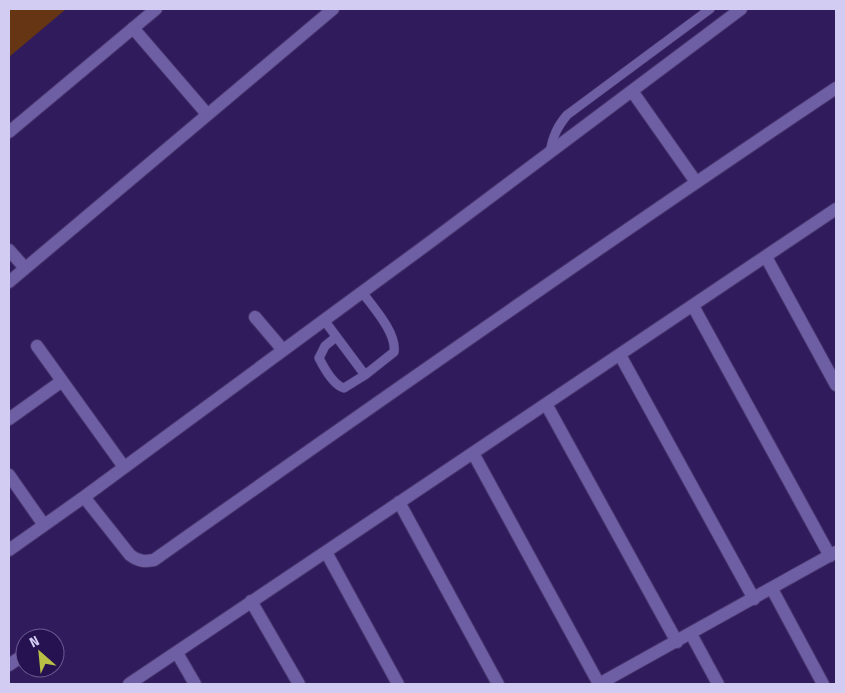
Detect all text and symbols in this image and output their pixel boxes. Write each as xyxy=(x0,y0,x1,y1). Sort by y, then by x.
north arrow xyxy=(15,628,65,678)
text: N xyxy=(27,632,42,651)

